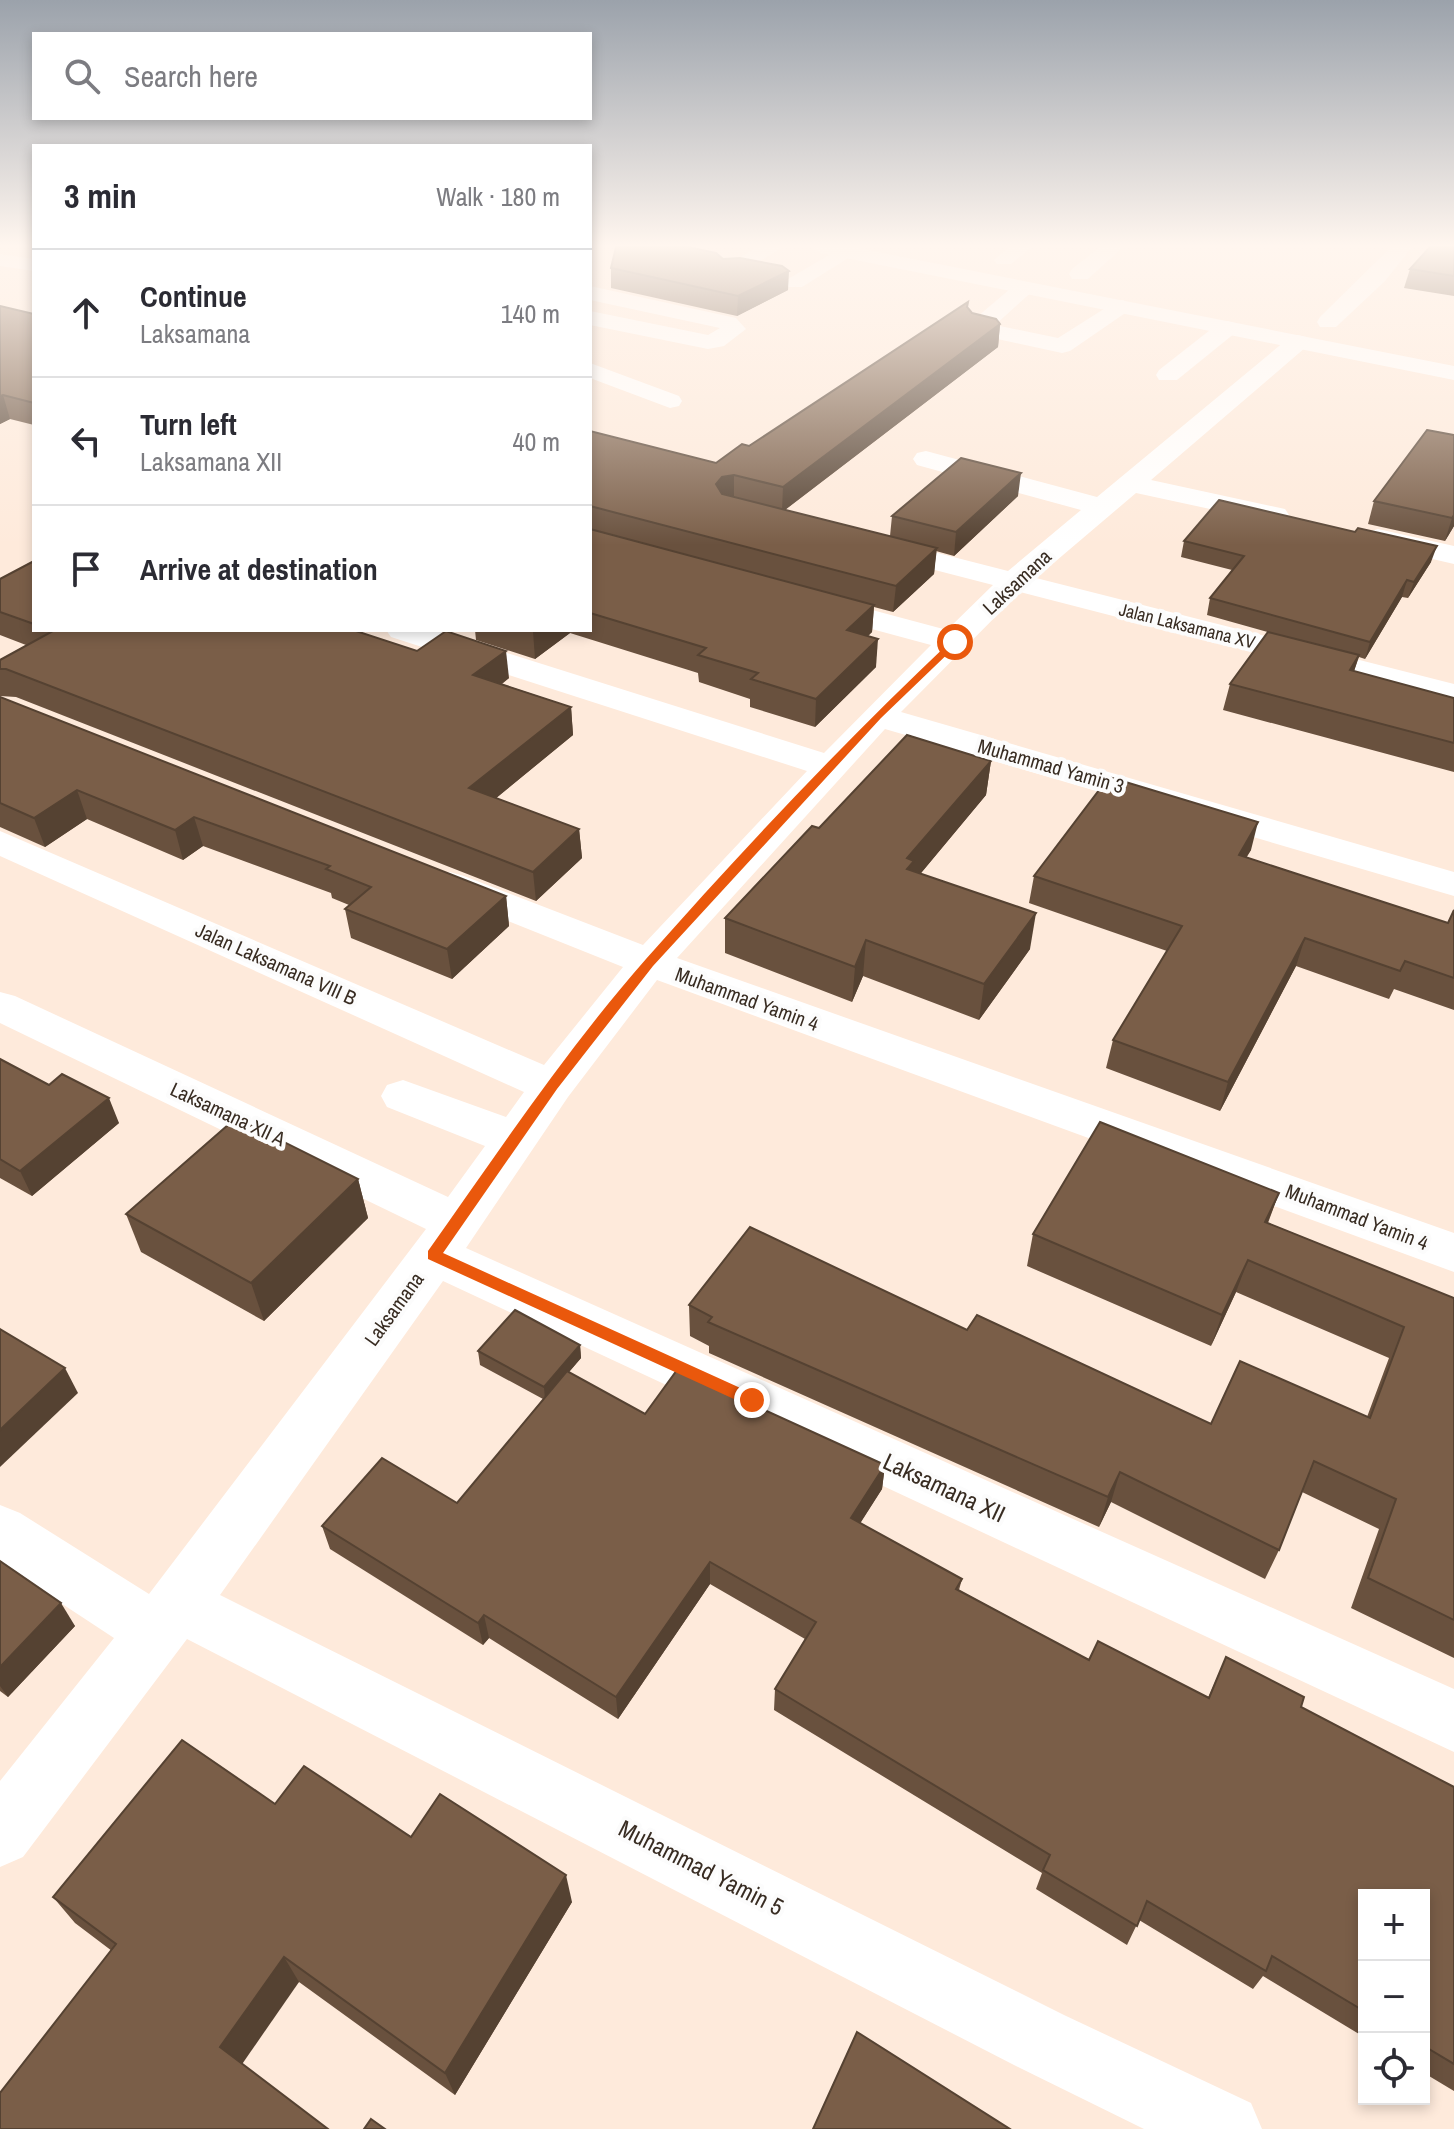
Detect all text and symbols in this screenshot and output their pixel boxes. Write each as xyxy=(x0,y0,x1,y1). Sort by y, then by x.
search box xyxy=(32,32,592,120)
icon: search xyxy=(60,54,104,98)
text: Search here xyxy=(124,56,258,96)
text: 3 min xyxy=(64,173,137,219)
text: Walk · 180 m xyxy=(436,179,560,214)
text: Continue xyxy=(140,276,247,316)
icon: ahead xyxy=(64,291,108,335)
text: 140 m xyxy=(501,296,560,331)
text: Laksamana xyxy=(140,316,250,351)
text: Turn left xyxy=(140,404,237,444)
icon: left xyxy=(64,419,108,463)
text: 40 m xyxy=(513,424,560,459)
text: Laksamana XII xyxy=(140,444,282,479)
street label: Laksamana xyxy=(976,543,1057,620)
icon: arrive xyxy=(64,547,108,591)
text: Arrive at destination xyxy=(140,549,378,589)
street label: Jalan Laksamana XV xyxy=(1116,597,1258,655)
route start xyxy=(937,624,973,660)
street label: Muhammad Yamin 3 xyxy=(975,732,1127,799)
street label: Jalan Laksamana VIII B xyxy=(192,916,361,1011)
street label: Muhammad Yamin 4 xyxy=(672,960,823,1037)
street label: Laksamana XII A xyxy=(166,1075,290,1152)
street label: Muhammad Yamin 4 xyxy=(1282,1177,1432,1256)
street label: Laksamana xyxy=(358,1266,429,1351)
route end xyxy=(734,1382,770,1418)
street label: Laksamana XII xyxy=(878,1445,1011,1529)
street label: Muhammad Yamin 5 xyxy=(614,1812,789,1922)
map controls xyxy=(1358,1889,1430,2105)
button: + xyxy=(1358,1889,1430,1961)
button: − xyxy=(1358,1961,1430,2033)
button: locate xyxy=(1358,2033,1430,2105)

